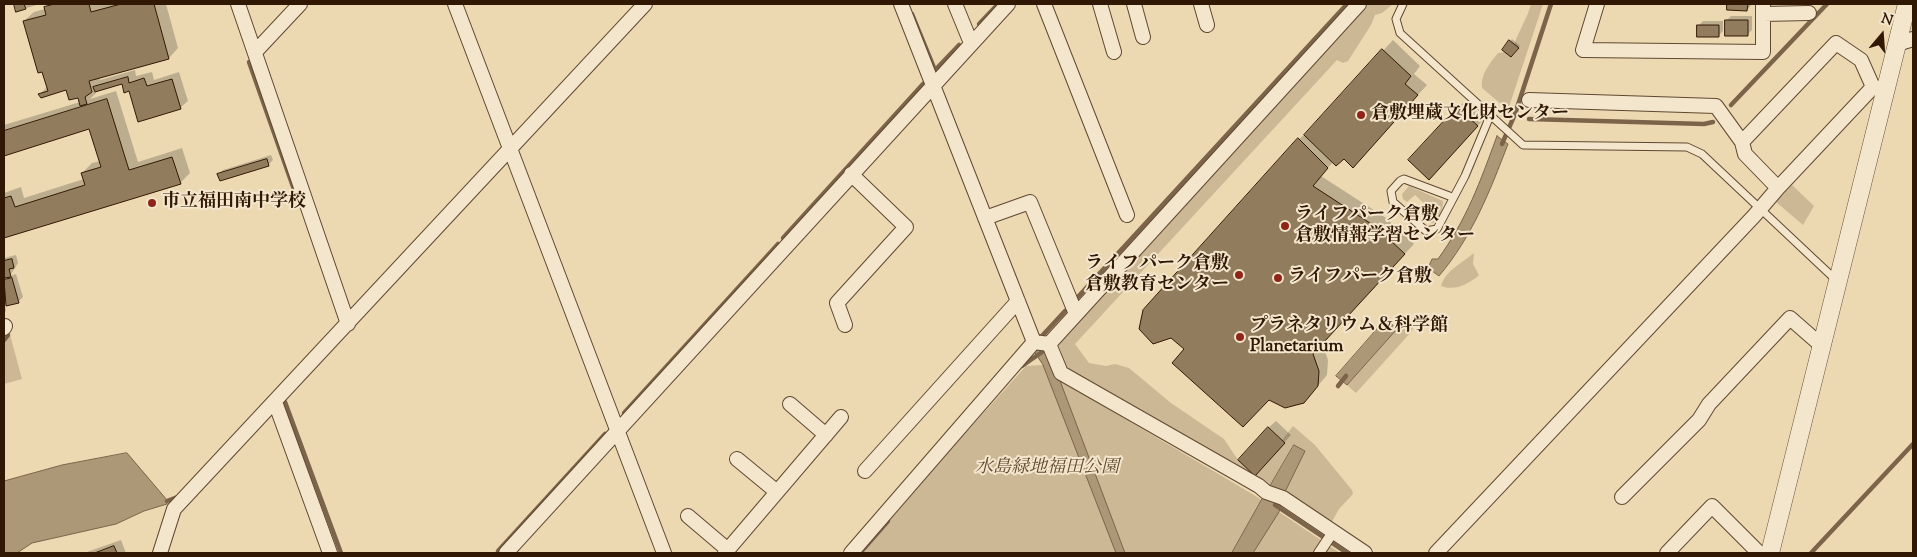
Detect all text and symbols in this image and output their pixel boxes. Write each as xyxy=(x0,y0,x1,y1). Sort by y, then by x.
text: N xyxy=(1878,9,1895,32)
north arrow xyxy=(1857,10,1907,60)
place label: 倉敷埋蔵文化財センター xyxy=(1371,104,1569,126)
marker: 倉敷埋蔵文化財センター xyxy=(1355,109,1367,121)
place label: 市立福田南中学校 xyxy=(162,192,306,214)
marker: 市立福田南中学校 xyxy=(146,197,158,209)
place label: ライフパーク倉敷 倉敷情報学習センター xyxy=(1295,205,1475,248)
marker: ライフパーク倉敷 倉敷情報学習センター xyxy=(1279,220,1291,232)
place label: ライフパーク倉敷 倉敷教育センター xyxy=(1085,254,1229,296)
place label: ライフパーク倉敷 xyxy=(1288,267,1432,289)
marker: ライフパーク倉敷 倉敷教育センター xyxy=(1233,269,1245,281)
marker: ライフパーク倉敷 xyxy=(1272,272,1284,284)
place label: プラネタリウム＆科学館 Planetarium xyxy=(1250,316,1448,358)
marker: プラネタリウム＆科学館 Planetarium xyxy=(1234,331,1246,343)
park label: 水島緑地福田公園 xyxy=(975,458,1119,480)

